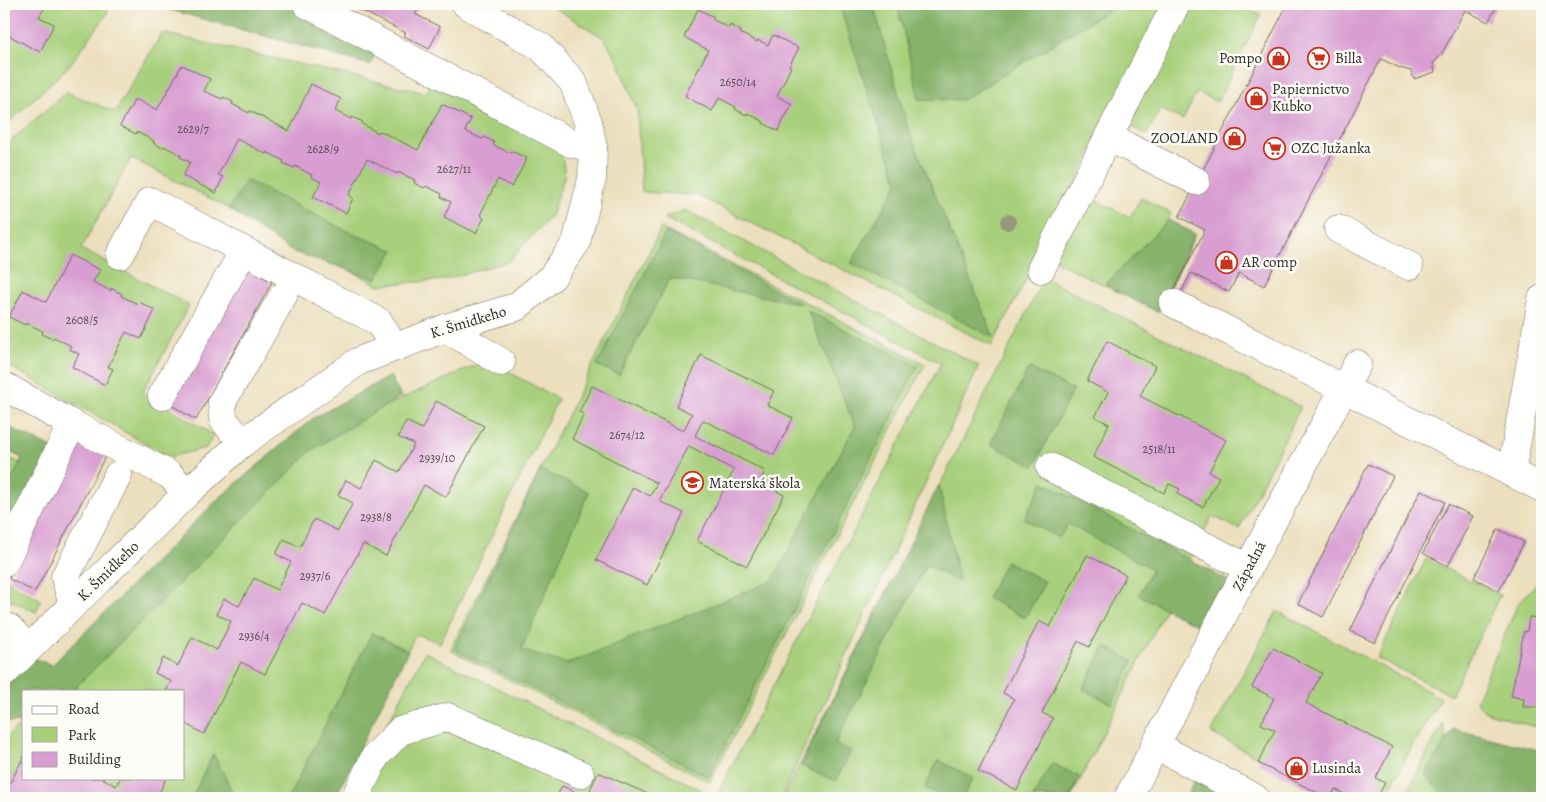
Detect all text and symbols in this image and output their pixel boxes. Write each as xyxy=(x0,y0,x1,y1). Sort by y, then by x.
shop icon: Pompo xyxy=(1266,46,1290,70)
supermarket icon: Billa xyxy=(1307,46,1331,70)
place label: Pompo xyxy=(1219,48,1262,68)
place label: Billa xyxy=(1335,48,1362,68)
house number: 2650/14 xyxy=(720,74,757,90)
place label: Papiernictvo Kubko xyxy=(1272,79,1349,116)
shop icon: Papiernictvo Kubko xyxy=(1244,86,1268,110)
house number: 2629/7 xyxy=(177,121,210,137)
shop icon: ZOOLAND xyxy=(1222,126,1246,150)
place label: ZOOLAND xyxy=(1151,128,1218,148)
supermarket icon: OZC Južanka xyxy=(1263,136,1287,160)
place label: OZC Južanka xyxy=(1291,138,1371,158)
house number: 2628/9 xyxy=(307,141,339,157)
house number: 2627/11 xyxy=(437,161,471,177)
shop icon: AR comp xyxy=(1214,250,1238,274)
place label: AR comp xyxy=(1241,252,1297,272)
street label: K. Šmidkeho xyxy=(427,301,509,343)
house number: 2608/5 xyxy=(66,312,98,328)
house number: 2674/12 xyxy=(609,427,645,443)
house number: 2518/11 xyxy=(1143,441,1175,457)
house number: 2939/10 xyxy=(419,450,455,466)
school or university icon: Materská škola xyxy=(681,471,705,495)
place label: Materská škola xyxy=(709,473,800,493)
house number: 2938/8 xyxy=(360,509,392,525)
street label: K. Šmidkeho xyxy=(73,537,143,605)
street label: Západná xyxy=(1228,538,1270,594)
house number: 2937/6 xyxy=(300,568,331,584)
house number: 2936/4 xyxy=(238,628,270,644)
legend xyxy=(22,690,185,780)
text: Road xyxy=(68,699,100,719)
text: Park xyxy=(68,725,97,745)
text: Building xyxy=(68,749,121,769)
shop icon: Lusinda xyxy=(1284,756,1308,780)
place label: Lusinda xyxy=(1312,758,1361,778)

